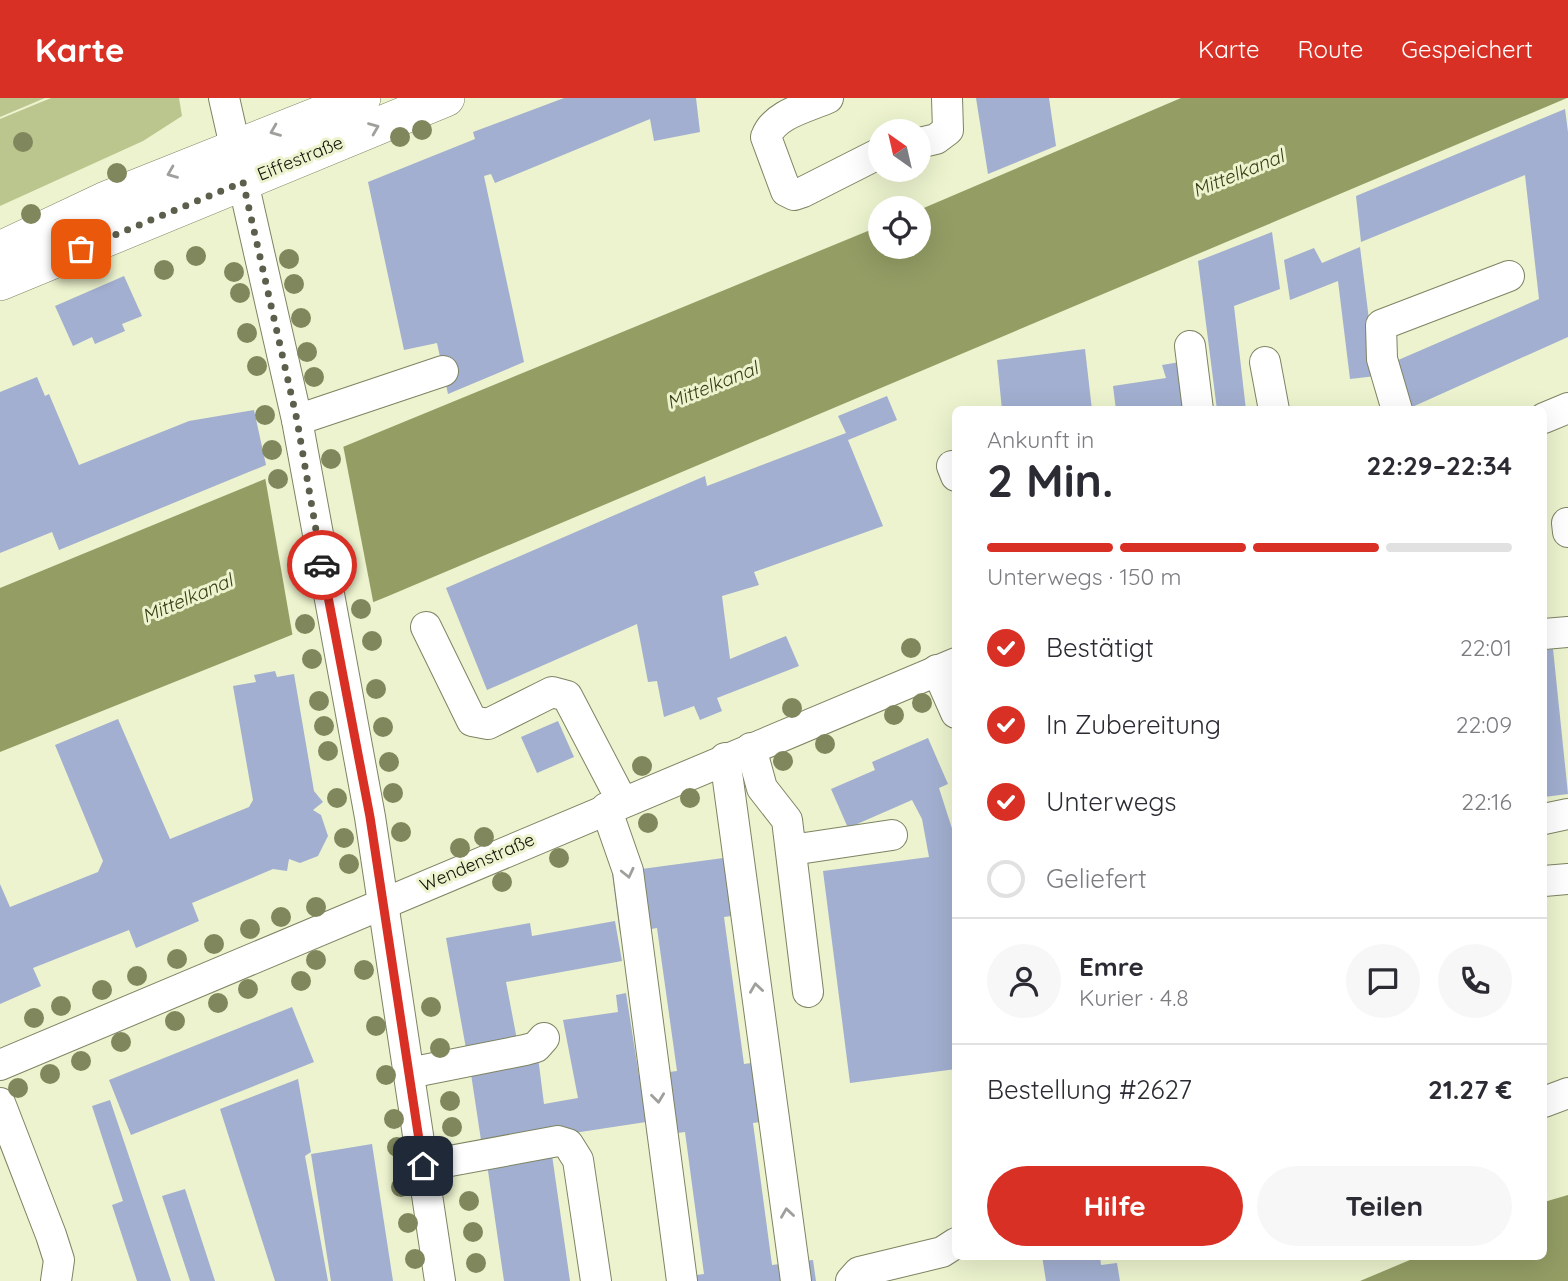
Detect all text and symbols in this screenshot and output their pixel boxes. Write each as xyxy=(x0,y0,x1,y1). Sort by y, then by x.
text: Karte xyxy=(35,29,124,70)
text: Karte xyxy=(1198,34,1260,64)
text: Route xyxy=(1298,34,1363,64)
text: Gespeichert xyxy=(1401,34,1533,64)
north arrow xyxy=(868,119,931,182)
map controls xyxy=(868,119,931,259)
one-way arrow xyxy=(270,122,282,136)
one-way arrow xyxy=(367,122,379,136)
street label: Eiffestraße xyxy=(254,130,346,186)
water label: Mittelkanal xyxy=(1189,143,1290,202)
one-way arrow xyxy=(166,164,178,178)
button: locate xyxy=(868,196,931,259)
pin xyxy=(51,219,111,279)
icon: bag xyxy=(62,230,100,268)
water label: Mittelkanal xyxy=(663,355,764,414)
text: Ankunft in xyxy=(987,425,1094,454)
text: 22:29–22:34 xyxy=(1366,449,1512,482)
text: 2 Min. xyxy=(987,451,1113,509)
courier xyxy=(287,530,357,600)
icon: car xyxy=(303,546,341,584)
text: Unterwegs · 150 m xyxy=(987,562,1182,591)
water label: Mittelkanal xyxy=(138,567,238,628)
icon: check xyxy=(987,629,1025,667)
text: Bestätigt xyxy=(1046,631,1154,664)
text: 22:01 xyxy=(1460,633,1512,662)
icon: check xyxy=(987,706,1025,744)
text: In Zubereitung xyxy=(1046,708,1221,741)
text: 22:09 xyxy=(1456,710,1512,739)
icon: check xyxy=(987,783,1025,821)
text: Unterwegs xyxy=(1046,785,1177,818)
text: 22:16 xyxy=(1461,787,1512,816)
street label: Wendenstraße xyxy=(416,827,538,897)
text: Geliefert xyxy=(1046,862,1147,895)
one-way arrow xyxy=(619,866,634,878)
button: person xyxy=(987,944,1061,1018)
button: chat xyxy=(1346,944,1420,1018)
button: phone xyxy=(1438,944,1512,1018)
text: Emre xyxy=(1079,950,1144,983)
one-way arrow xyxy=(749,982,764,994)
text: Kurier · 4.8 xyxy=(1079,983,1189,1012)
text: Bestellung #2627 xyxy=(987,1073,1192,1106)
text: 21.27 € xyxy=(1428,1073,1512,1106)
one-way arrow xyxy=(650,1092,665,1104)
pin xyxy=(393,1136,453,1196)
icon: home xyxy=(404,1147,442,1185)
button: Hilfe xyxy=(987,1166,1243,1246)
button: Teilen xyxy=(1257,1166,1512,1246)
one-way arrow xyxy=(779,1208,794,1219)

